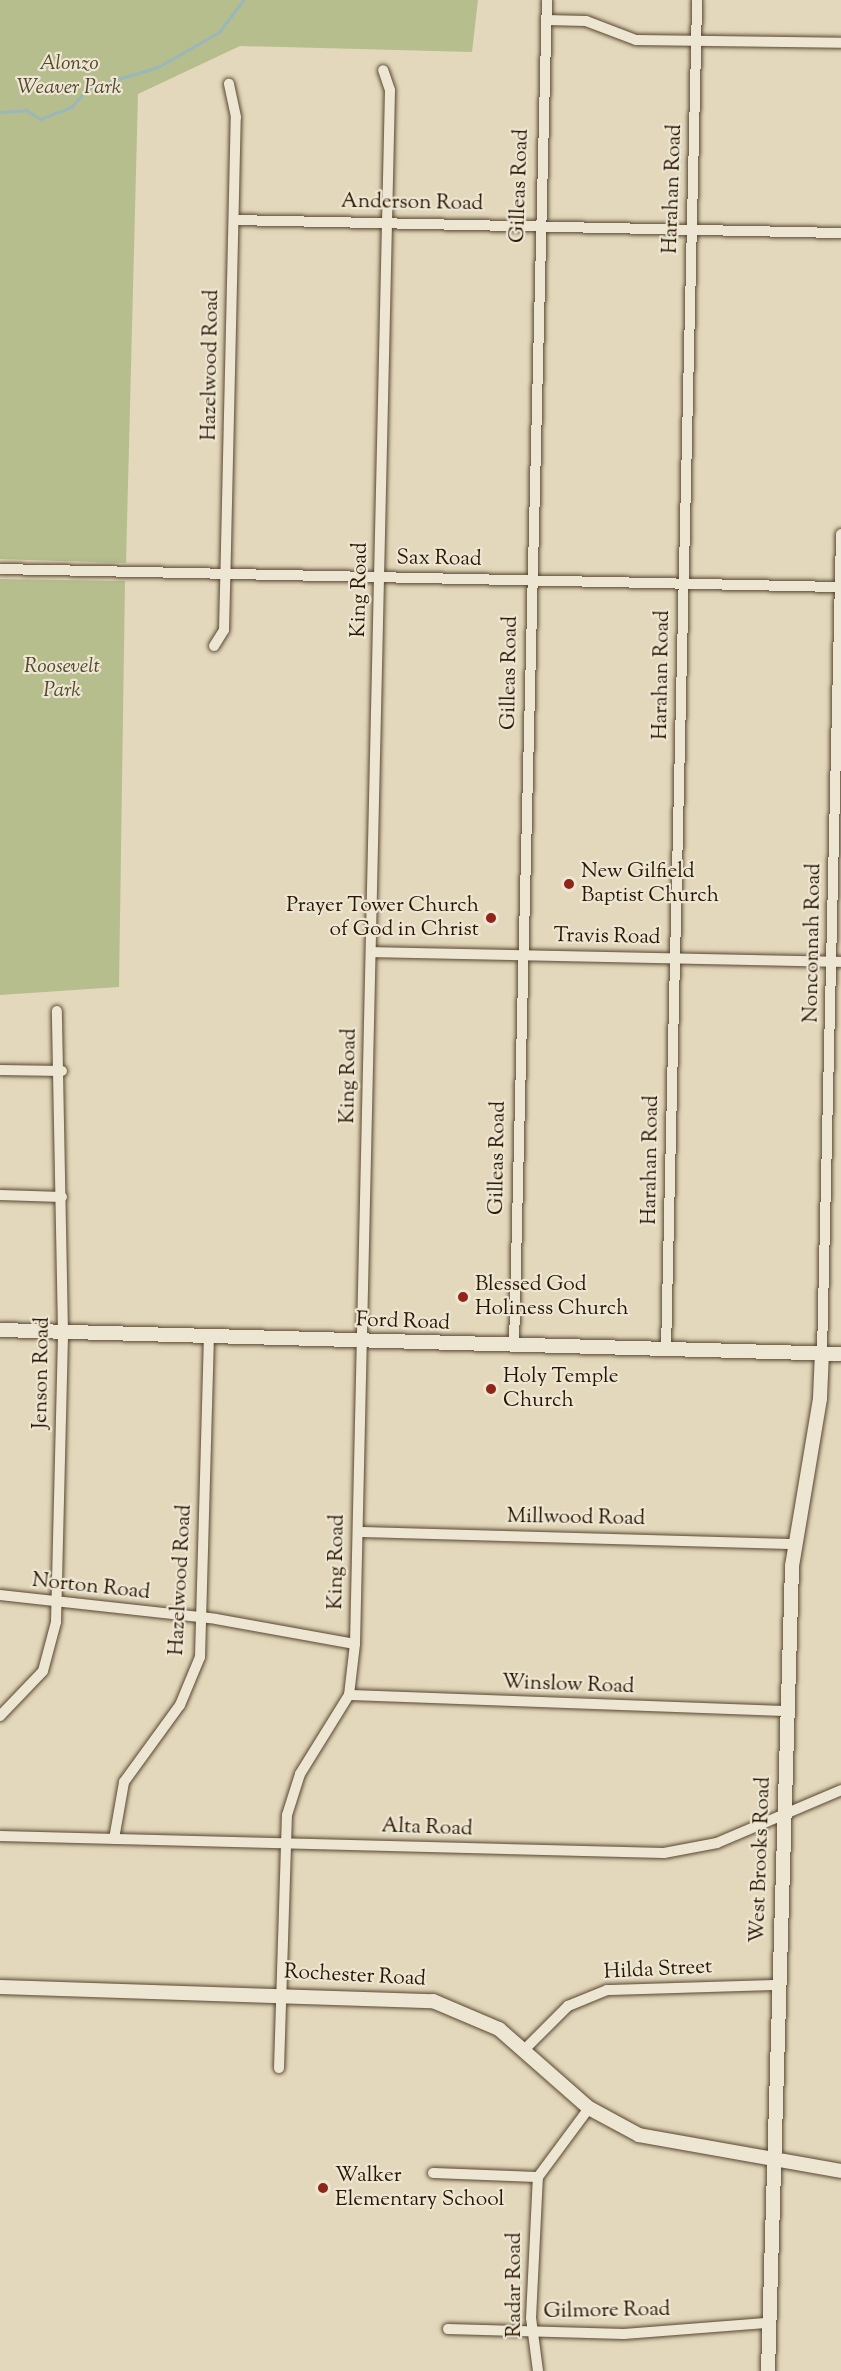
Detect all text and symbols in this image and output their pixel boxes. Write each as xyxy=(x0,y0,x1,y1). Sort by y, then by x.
park label: Alonzo Weaver Park xyxy=(17,51,121,101)
street label: Harahan Road xyxy=(658,124,688,254)
street label: Gilleas Road xyxy=(505,129,535,243)
street label: Anderson Road xyxy=(341,189,483,217)
street label: Hazelwood Road xyxy=(197,289,225,441)
street label: King Road xyxy=(347,542,373,638)
street label: Sax Road xyxy=(396,546,482,572)
street label: Harahan Road xyxy=(648,610,676,740)
street label: Gilleas Road xyxy=(496,616,524,730)
park label: Roosevelt Park xyxy=(24,654,100,704)
place label: New Gilfield Baptist Church xyxy=(581,859,719,909)
street label: Nonconnah Road xyxy=(799,863,827,1023)
marker: New Gilfield Baptist Church xyxy=(562,877,576,891)
place label: Prayer Tower Church of God in Christ xyxy=(286,893,479,943)
marker: Prayer Tower Church of God in Christ xyxy=(484,911,498,925)
street label: Travis Road xyxy=(553,923,661,951)
street label: King Road xyxy=(336,1028,362,1124)
street label: Harahan Road xyxy=(637,1095,665,1225)
street label: Gilleas Road xyxy=(484,1101,512,1215)
place label: Blessed God Holiness Church xyxy=(475,1272,629,1322)
marker: Blessed God Holiness Church xyxy=(456,1290,470,1304)
street label: Ford Road xyxy=(355,1308,451,1336)
street label: Jenson Road xyxy=(28,1317,56,1429)
place label: Holy Temple Church xyxy=(503,1364,618,1414)
marker: Holy Temple Church xyxy=(484,1382,498,1396)
street label: Hazelwood Road xyxy=(164,1504,198,1656)
street label: Millwood Road xyxy=(507,1504,645,1532)
street label: King Road xyxy=(324,1514,350,1610)
street label: Norton Road xyxy=(31,1568,151,1606)
street label: Winslow Road xyxy=(501,1670,635,1700)
street label: West Brooks Road xyxy=(746,1776,776,1944)
street label: Alta Road xyxy=(381,1814,473,1842)
street label: Hilda Street xyxy=(603,1955,713,1985)
street label: Rochester Road xyxy=(283,1960,427,1992)
place label: Walker Elementary School xyxy=(335,2163,504,2213)
marker: Walker Elementary School xyxy=(316,2181,330,2195)
street label: Radar Road xyxy=(502,2232,528,2338)
street label: Gilmore Road xyxy=(543,2297,671,2325)

